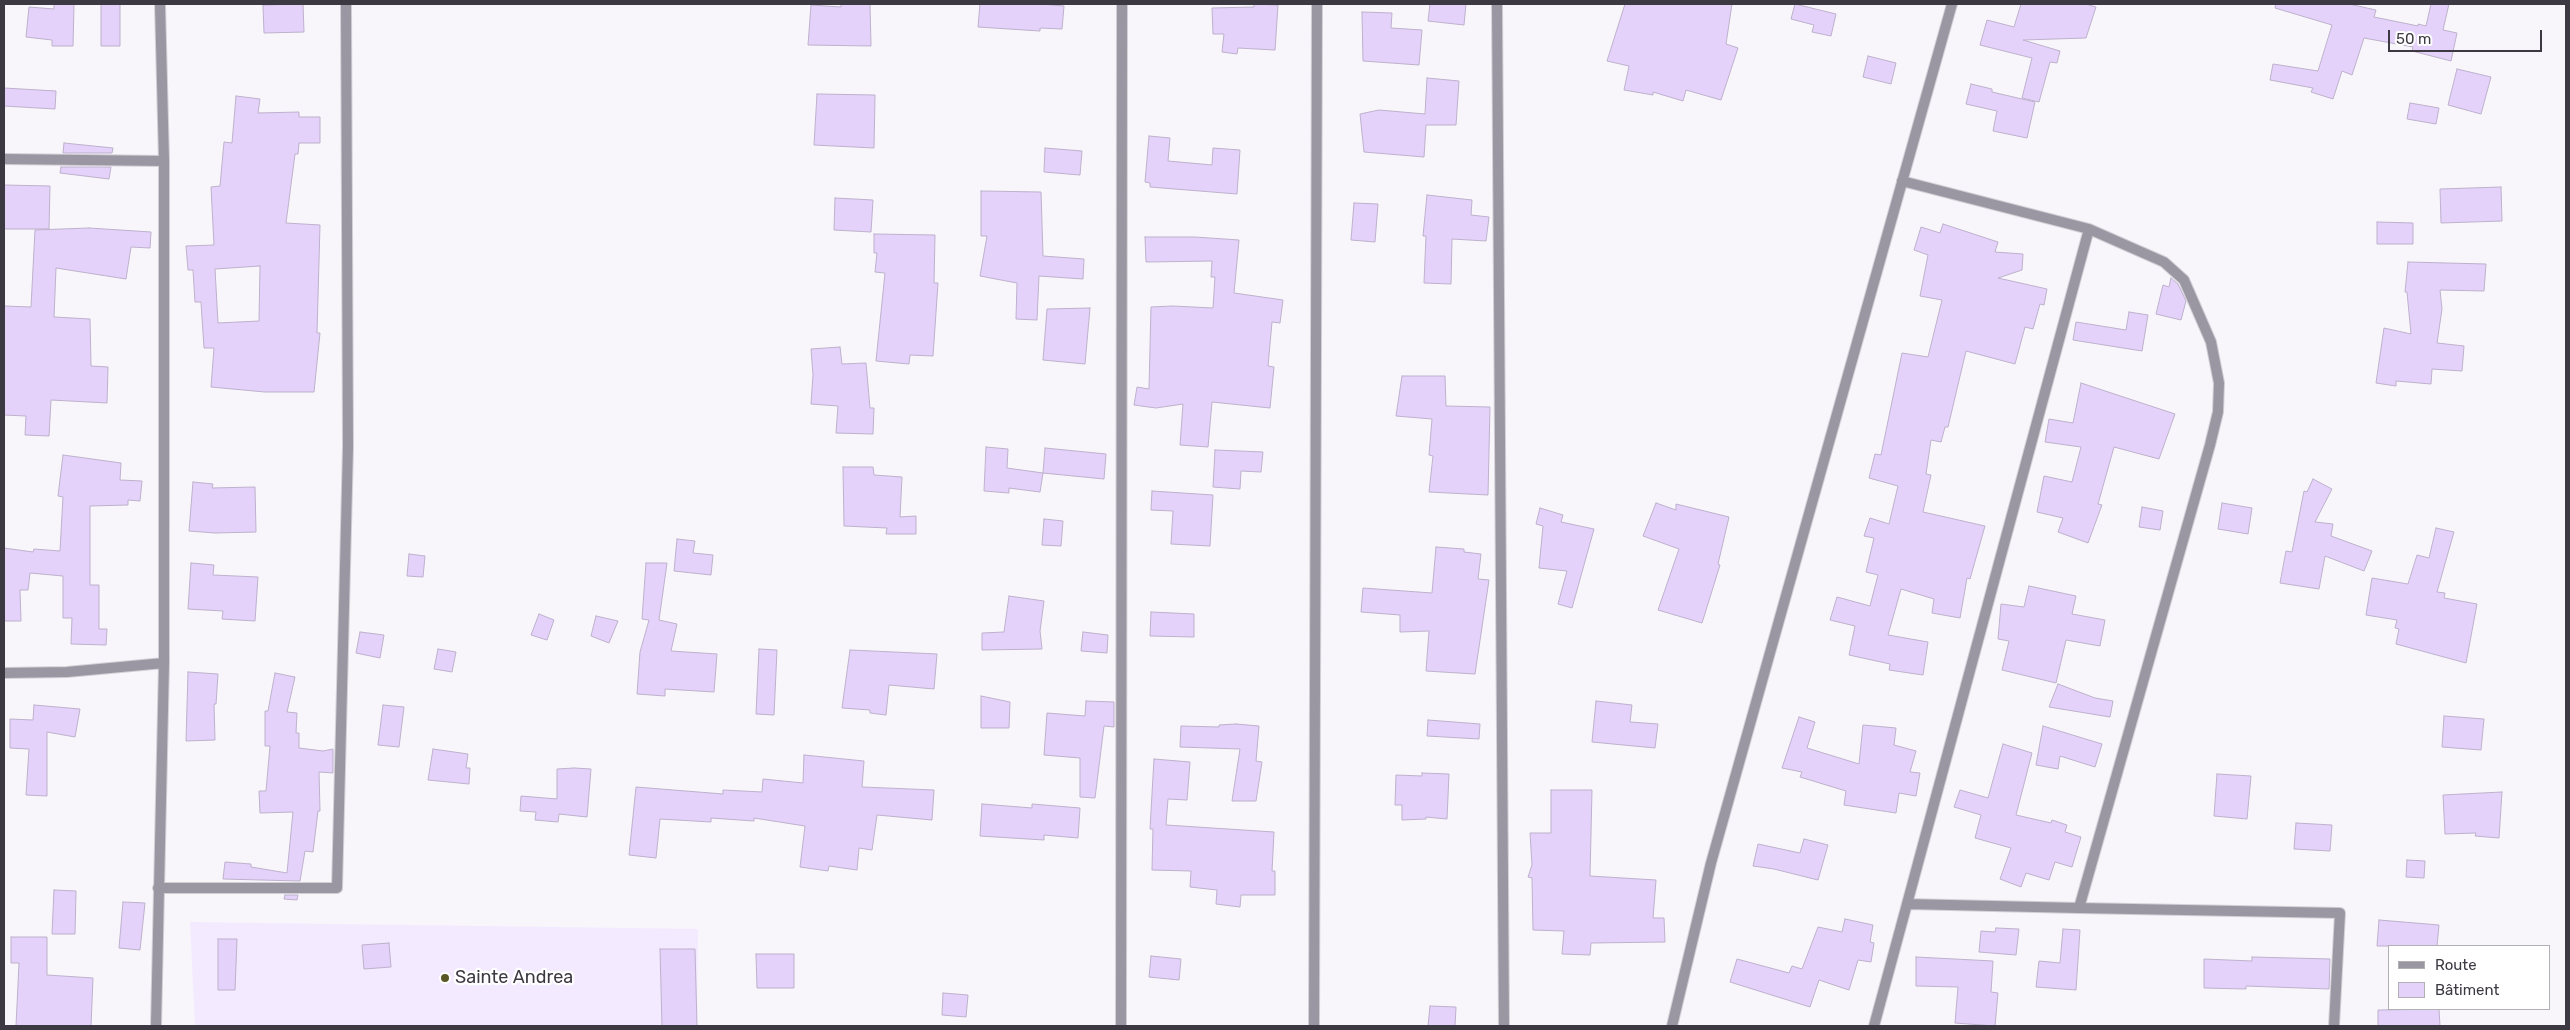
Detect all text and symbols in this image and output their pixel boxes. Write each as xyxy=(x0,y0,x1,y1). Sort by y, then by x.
scale bar xyxy=(2390,20,2544,52)
text: 50 m xyxy=(2396,30,2431,48)
legend xyxy=(2388,945,2550,1010)
text: Route xyxy=(2435,956,2477,974)
place label: Sainte Andrea xyxy=(455,967,573,989)
marker: Sainte Andrea xyxy=(439,972,451,984)
text: Bâtiment xyxy=(2435,981,2499,999)

